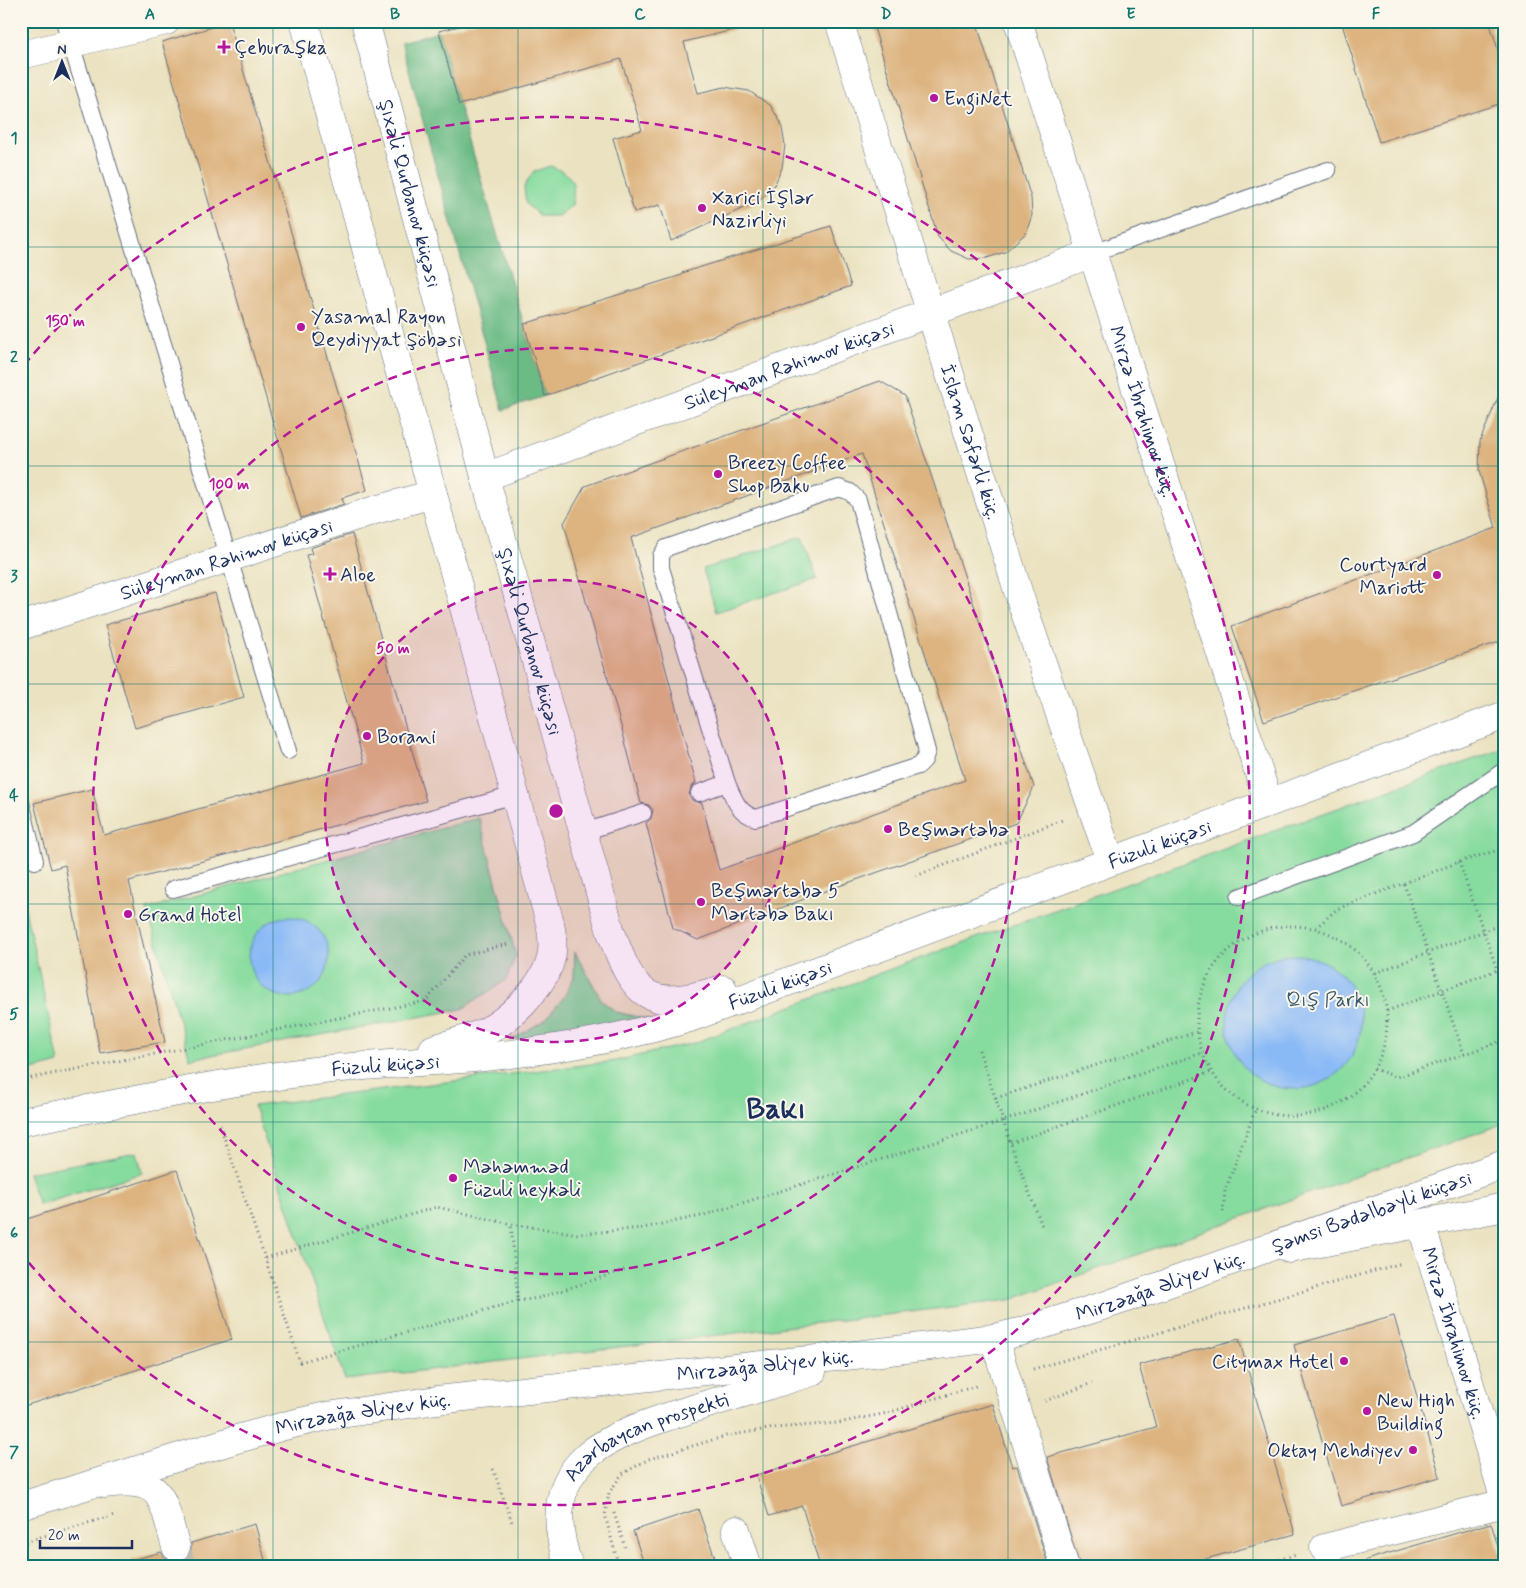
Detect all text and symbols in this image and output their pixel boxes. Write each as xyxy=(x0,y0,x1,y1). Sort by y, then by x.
text: A xyxy=(145,4,155,25)
text: B xyxy=(390,4,400,25)
text: C xyxy=(634,4,646,25)
text: D xyxy=(880,4,892,25)
text: E xyxy=(1126,4,1136,25)
text: F xyxy=(1372,4,1381,25)
place label: Çeburaşka xyxy=(234,35,327,62)
north arrow xyxy=(38,38,88,88)
text: N xyxy=(57,41,67,59)
marker: Çeburaşka xyxy=(218,41,230,53)
place label: EngiNet xyxy=(944,86,1013,115)
marker: EngiNet xyxy=(928,92,940,104)
street label: Şıxəli Qurbanov küçəsi xyxy=(371,96,447,291)
text: 1 xyxy=(10,128,18,149)
place label: Xarici İşlər Nazirliyi xyxy=(712,185,814,235)
marker: Xarici İşlər Nazirliyi xyxy=(696,202,708,214)
place label: Yasamal Rayon Qeydiyyat Şöbəsi xyxy=(311,304,462,354)
text: 150 m xyxy=(45,312,85,332)
street label: Süleyman Rəhimov küçəsi xyxy=(680,315,899,418)
marker: Yasamal Rayon Qeydiyyat Şöbəsi xyxy=(295,321,307,333)
street label: Mirzə İbrahimov küç. xyxy=(1102,323,1182,501)
text: 2 xyxy=(10,347,18,368)
street label: İslam Səfərli küç. xyxy=(933,361,1007,523)
place label: Breezy Coffee Shop Baku xyxy=(728,450,846,500)
marker: Breezy Coffee Shop Baku xyxy=(712,468,724,480)
text: 100 m xyxy=(209,475,249,495)
street label: Süleyman Rəhimov küçəsi xyxy=(117,513,337,608)
street label: Şıxəli Qurbanov küçəsi xyxy=(490,545,568,739)
place label: Courtyard Mariott xyxy=(1339,552,1427,602)
place label: Aloe xyxy=(340,562,376,589)
text: 3 xyxy=(10,566,18,587)
marker: Aloe xyxy=(324,568,336,580)
marker: Courtyard Mariott xyxy=(1431,569,1443,581)
text: 50 m xyxy=(376,639,410,659)
place label: Borani xyxy=(377,724,436,751)
marker: Borani xyxy=(361,730,373,742)
text: 4 xyxy=(9,785,19,806)
centre of rings xyxy=(547,802,565,820)
street label: Füzuli küçəsi xyxy=(1105,813,1216,876)
place label: Beşmərtəbə xyxy=(898,817,1009,844)
marker: Beşmərtəbə xyxy=(882,823,894,835)
place label: Beşmərtəbə 5 Mərtəbə Bakı xyxy=(711,878,840,928)
marker: Beşmərtəbə 5 Mərtəbə Bakı xyxy=(695,896,707,908)
place label: Grand Hotel xyxy=(138,902,242,929)
marker: Grand Hotel xyxy=(122,908,134,920)
street label: Füzuli küçəsi xyxy=(725,954,836,1018)
park label: Qış Parkı xyxy=(1286,987,1370,1014)
text: 5 xyxy=(9,1004,19,1025)
street label: Füzuli küçəsi xyxy=(330,1049,440,1084)
district label: Bakı xyxy=(746,1090,806,1129)
place label: Məhəmməd Füzuli heykəli xyxy=(463,1154,581,1204)
street label: Şəmsi Bədəlbəyli küçəsi xyxy=(1268,1165,1476,1260)
marker: Məhəmməd Füzuli heykəli xyxy=(447,1172,459,1184)
text: 6 xyxy=(10,1223,18,1244)
street label: Mirzə İbrahimov küç. xyxy=(1414,1244,1492,1423)
street label: Mirzəağa Əliyev küç. xyxy=(1073,1245,1249,1329)
street label: Mirzəağa Əliyev küç. xyxy=(675,1343,855,1389)
place label: Citymax Hotel xyxy=(1212,1349,1334,1376)
marker: Citymax Hotel xyxy=(1338,1355,1350,1367)
street label: Azərbaycan prospekti xyxy=(558,1386,732,1487)
street label: Mirzəağa Əliyev küç. xyxy=(272,1387,452,1443)
place label: New High Building xyxy=(1377,1388,1455,1440)
marker: New High Building xyxy=(1361,1405,1373,1417)
place label: Oktay Mehdiyev xyxy=(1267,1438,1403,1465)
text: 7 xyxy=(9,1442,19,1463)
marker: Oktay Mehdiyev xyxy=(1407,1444,1419,1456)
scale bar xyxy=(40,1518,132,1550)
text: 20 m xyxy=(48,1526,80,1546)

